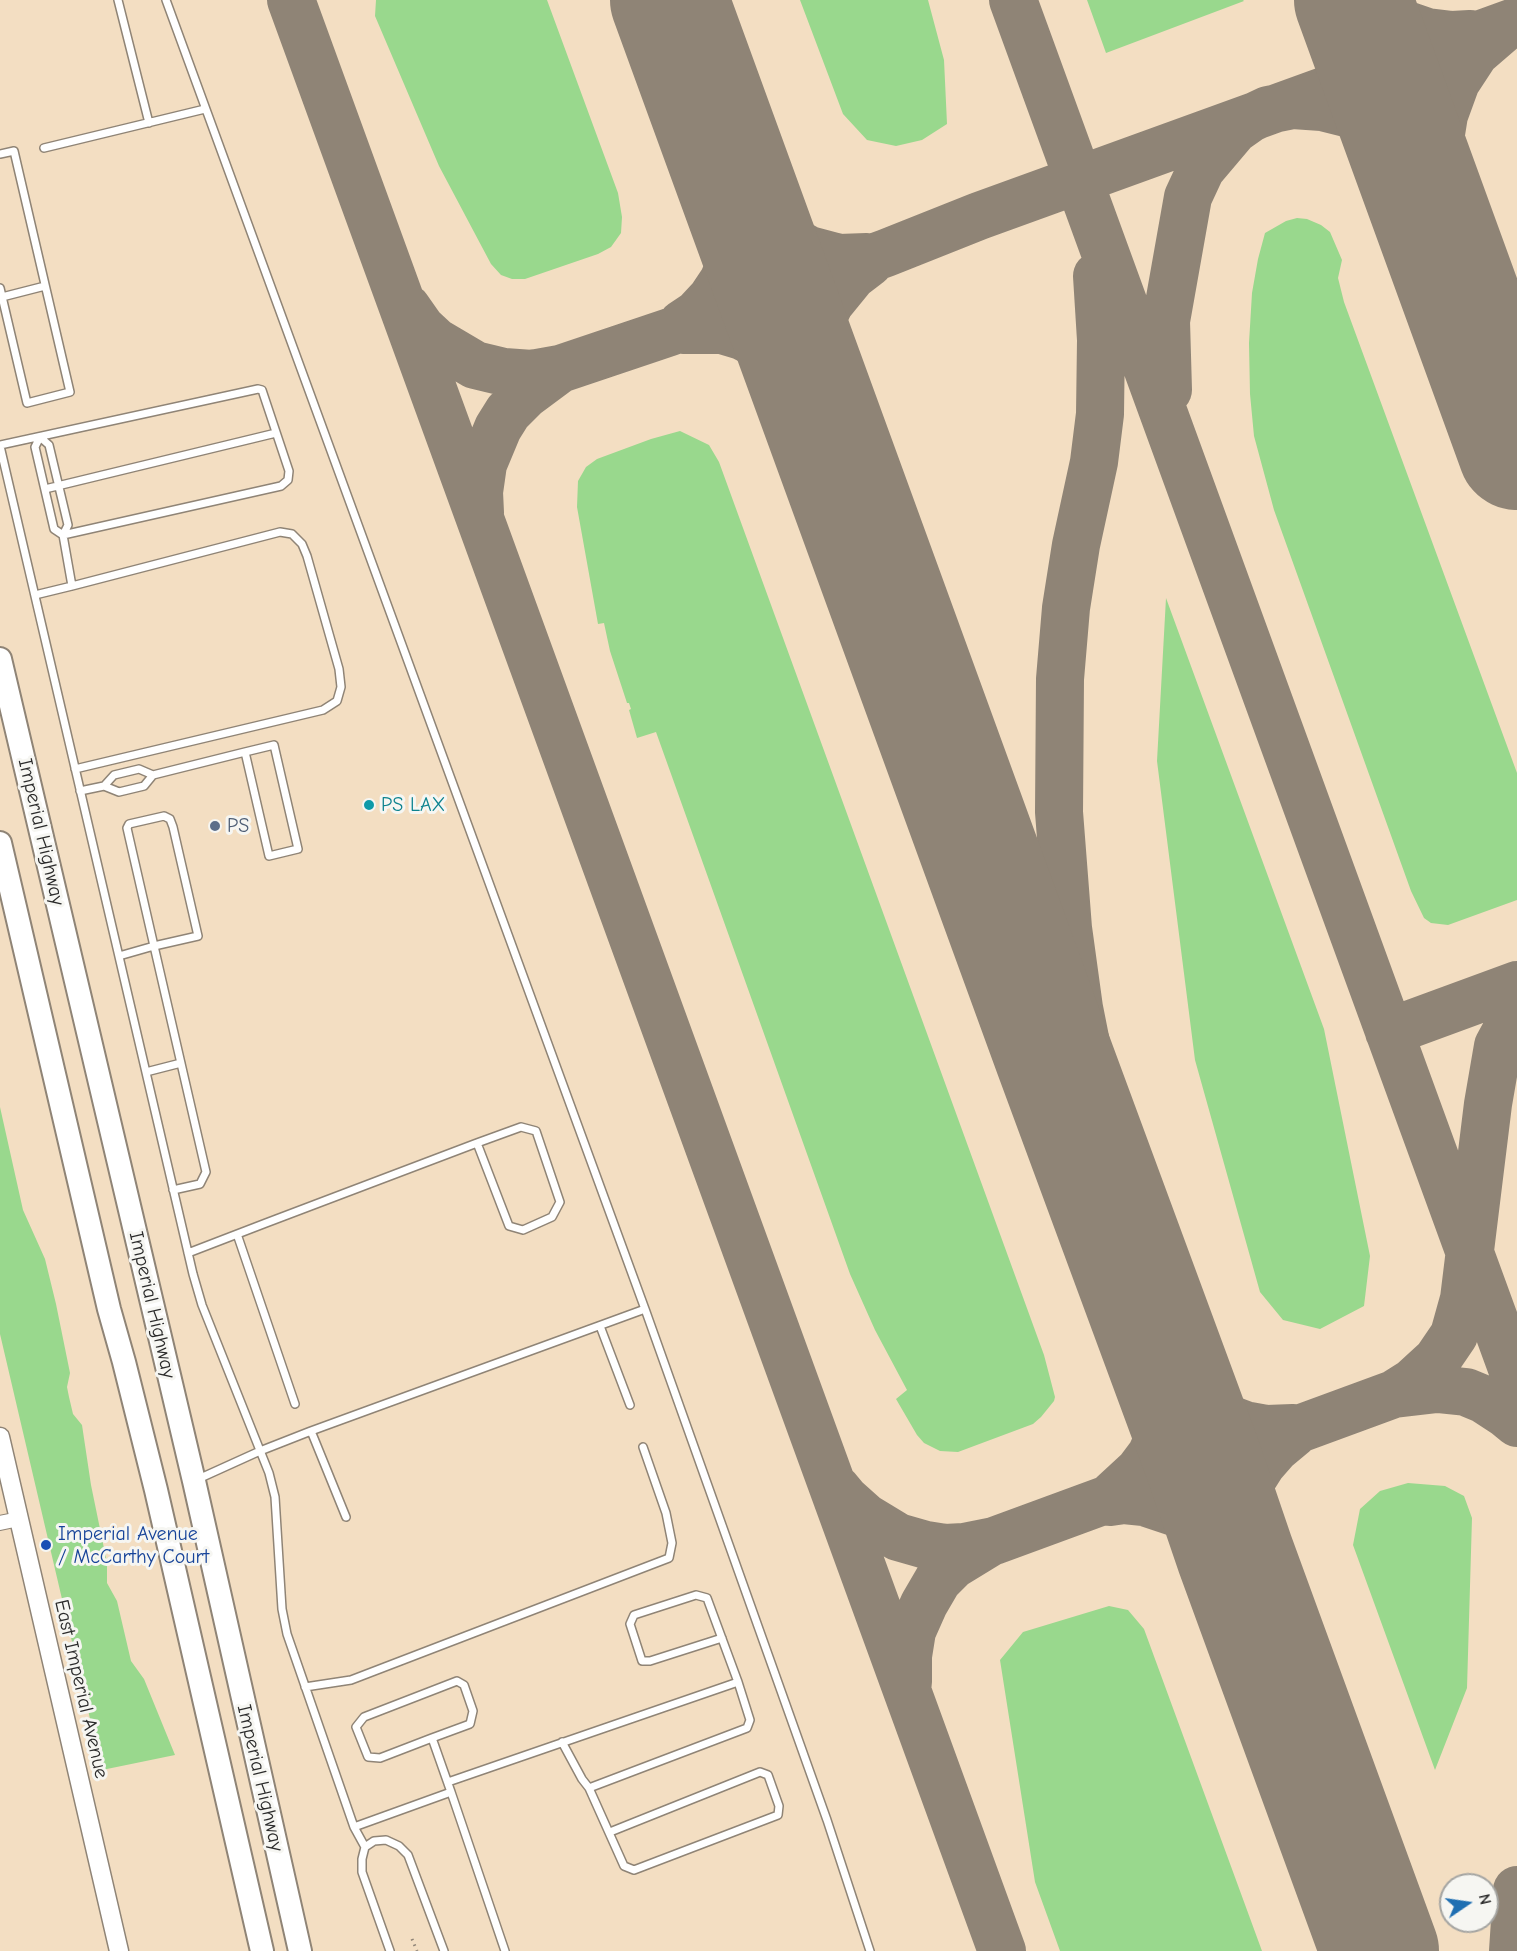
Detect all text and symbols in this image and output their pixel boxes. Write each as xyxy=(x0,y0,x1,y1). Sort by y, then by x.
street label: Imperial Highway xyxy=(12,756,70,908)
place label: PS LAX xyxy=(381,793,445,817)
marker: PS LAX xyxy=(362,798,376,812)
place label: PS xyxy=(227,814,249,838)
marker: PS xyxy=(208,819,222,833)
street label: Imperial Highway xyxy=(123,1229,181,1381)
place label: Imperial Avenue / McCarthy Court xyxy=(58,1522,209,1569)
marker: Imperial Avenue / McCarthy Court xyxy=(39,1538,53,1552)
street label: East Imperial Avenue xyxy=(49,1597,113,1781)
street label: Imperial Highway xyxy=(231,1702,289,1854)
north arrow xyxy=(1439,1873,1499,1933)
text: N xyxy=(1475,1892,1495,1907)

